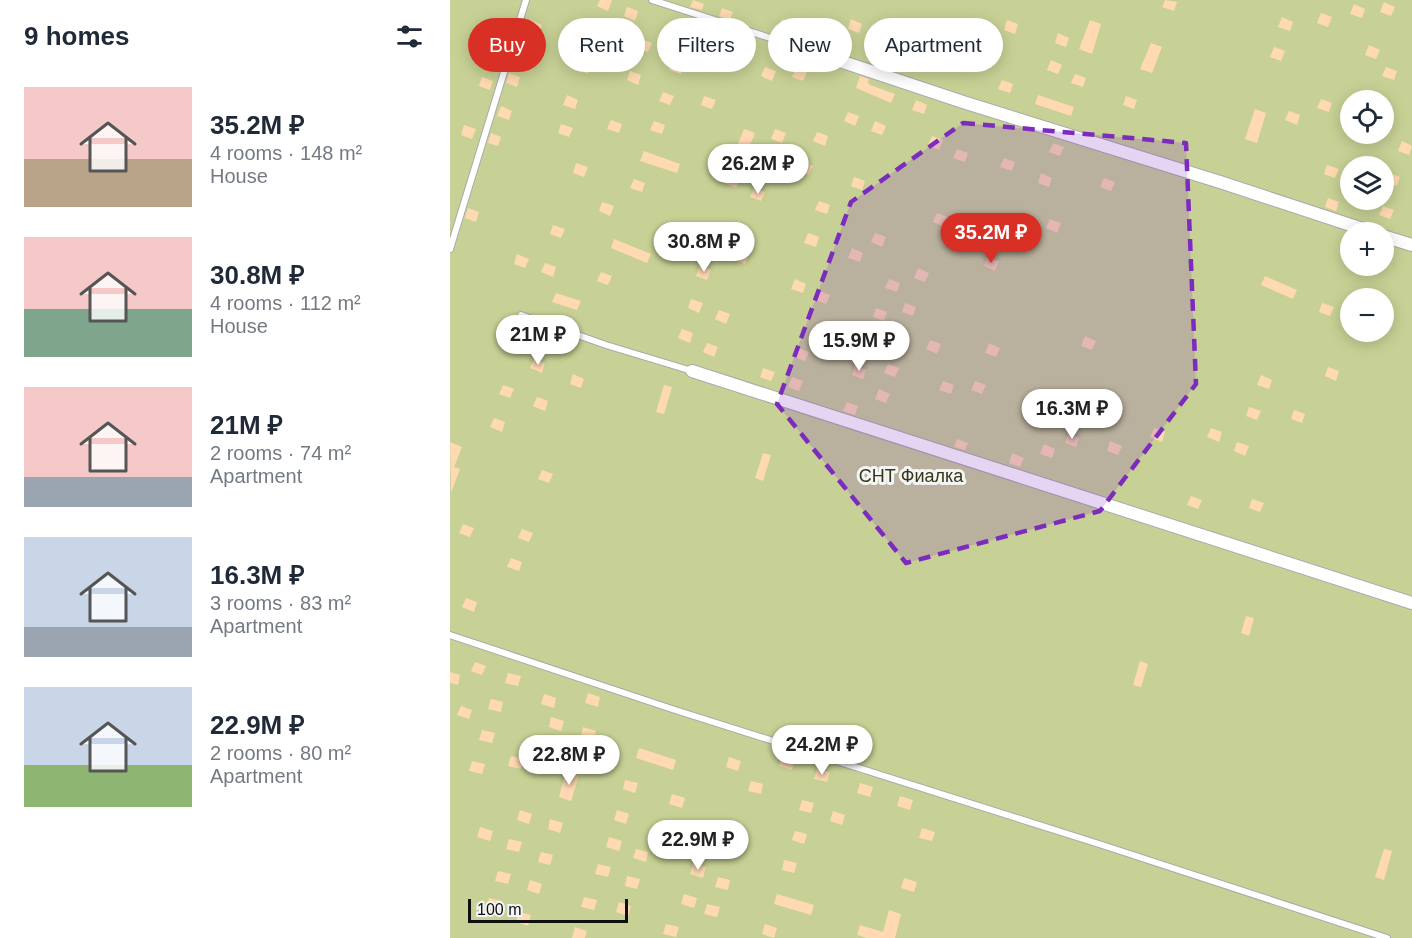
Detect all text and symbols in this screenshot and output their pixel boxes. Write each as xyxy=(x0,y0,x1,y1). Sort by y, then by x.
chip: Buy xyxy=(468,18,546,72)
chip: Rent xyxy=(558,18,645,72)
chip: Filters xyxy=(657,18,756,72)
chip: New xyxy=(768,18,852,72)
chip: Apartment xyxy=(864,18,1003,72)
icon: filters xyxy=(393,20,426,53)
text: 9 homes xyxy=(24,21,130,51)
map controls xyxy=(1340,90,1394,342)
button: locate xyxy=(1340,90,1394,144)
text: 35.2M ₽ xyxy=(210,110,305,140)
icon: home xyxy=(72,111,144,183)
text: 4 rooms · 148 m² xyxy=(210,142,362,164)
pin: 26.2M ₽ xyxy=(703,144,813,195)
text: 26.2M ₽ xyxy=(722,152,794,174)
button: layers xyxy=(1340,156,1394,210)
text: House xyxy=(210,165,268,187)
pin: 35.2M ₽ xyxy=(936,213,1046,264)
text: 35.2M ₽ xyxy=(955,221,1027,243)
pin: 30.8M ₽ xyxy=(649,222,759,273)
button: + xyxy=(1340,222,1394,276)
text: 30.8M ₽ xyxy=(668,230,740,252)
text: 30.8M ₽ xyxy=(210,260,305,290)
icon: home xyxy=(72,261,144,333)
button: − xyxy=(1340,288,1394,342)
text: 4 rooms · 112 m² xyxy=(210,292,361,314)
text: House xyxy=(210,315,268,337)
pin: 21M ₽ xyxy=(496,315,580,366)
pin: 15.9M ₽ xyxy=(804,321,914,372)
text: 21M ₽ xyxy=(510,323,566,345)
text: 15.9M ₽ xyxy=(823,329,895,351)
pin: 16.3M ₽ xyxy=(1017,389,1127,440)
text: 16.3M ₽ xyxy=(1036,397,1108,419)
text: 21M ₽ xyxy=(210,410,283,440)
icon: home xyxy=(72,411,144,483)
text: 2 rooms · 74 m² xyxy=(210,442,351,464)
text: Apartment xyxy=(210,465,302,487)
park label: СНТ Фиалка xyxy=(859,466,964,486)
text: 16.3M ₽ xyxy=(210,560,305,590)
icon: home xyxy=(72,561,144,633)
text: 3 rooms · 83 m² xyxy=(210,592,351,614)
text: Apartment xyxy=(210,615,302,637)
text: 22.9M ₽ xyxy=(210,710,305,740)
icon: home xyxy=(72,711,144,783)
pin: 24.2M ₽ xyxy=(767,725,877,776)
text: 24.2M ₽ xyxy=(786,733,858,755)
pin: 22.8M ₽ xyxy=(514,735,624,786)
text: 2 rooms · 80 m² xyxy=(210,742,351,764)
text: 22.8M ₽ xyxy=(533,743,605,765)
text: Apartment xyxy=(210,765,302,787)
pin: 22.9M ₽ xyxy=(643,820,753,871)
text: 22.9M ₽ xyxy=(662,828,734,850)
scale bar xyxy=(468,896,628,924)
text: 100 m xyxy=(477,901,521,918)

